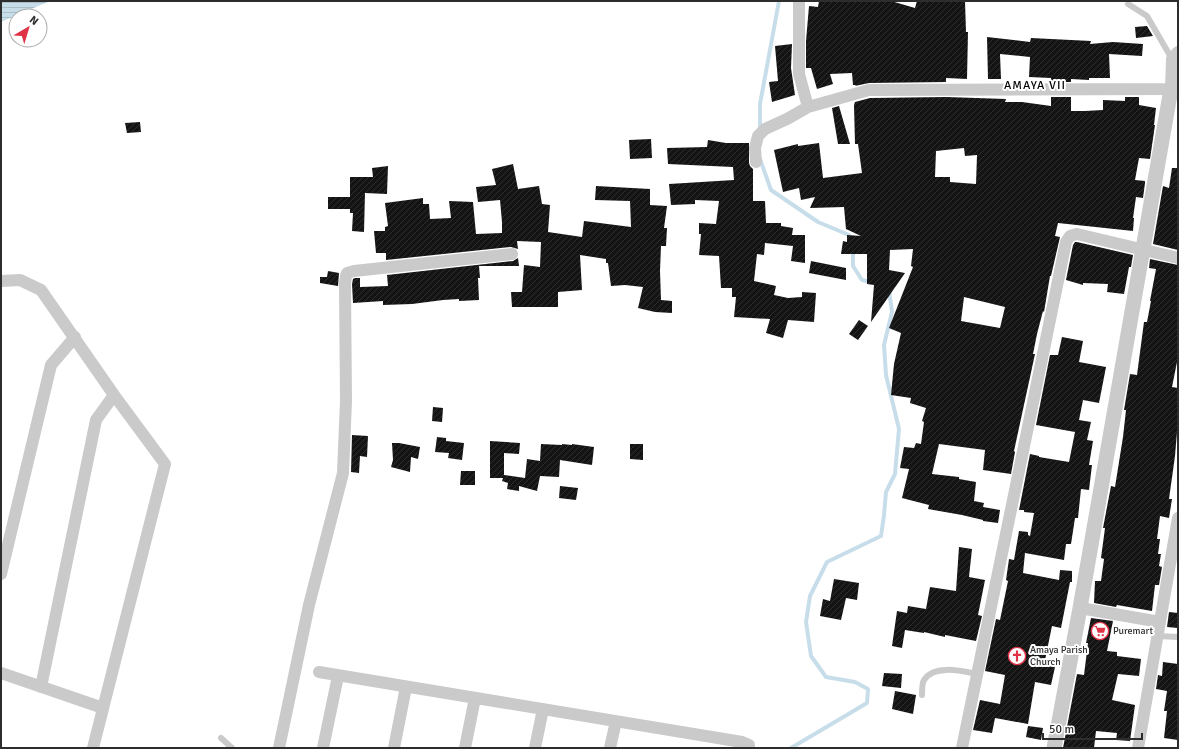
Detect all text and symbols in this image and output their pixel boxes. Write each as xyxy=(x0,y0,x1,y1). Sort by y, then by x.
north arrow xyxy=(8,8,48,48)
text: N xyxy=(27,13,41,28)
district label: AMAYA VII xyxy=(1004,78,1066,93)
supermarket icon: Puremart xyxy=(1090,621,1110,641)
place label: Puremart xyxy=(1113,625,1153,637)
place label: Amaya Parish Church xyxy=(1030,644,1088,668)
church icon: Amaya Parish Church xyxy=(1007,646,1027,666)
scale bar xyxy=(1043,715,1142,741)
text: 50 m xyxy=(1049,722,1074,737)

